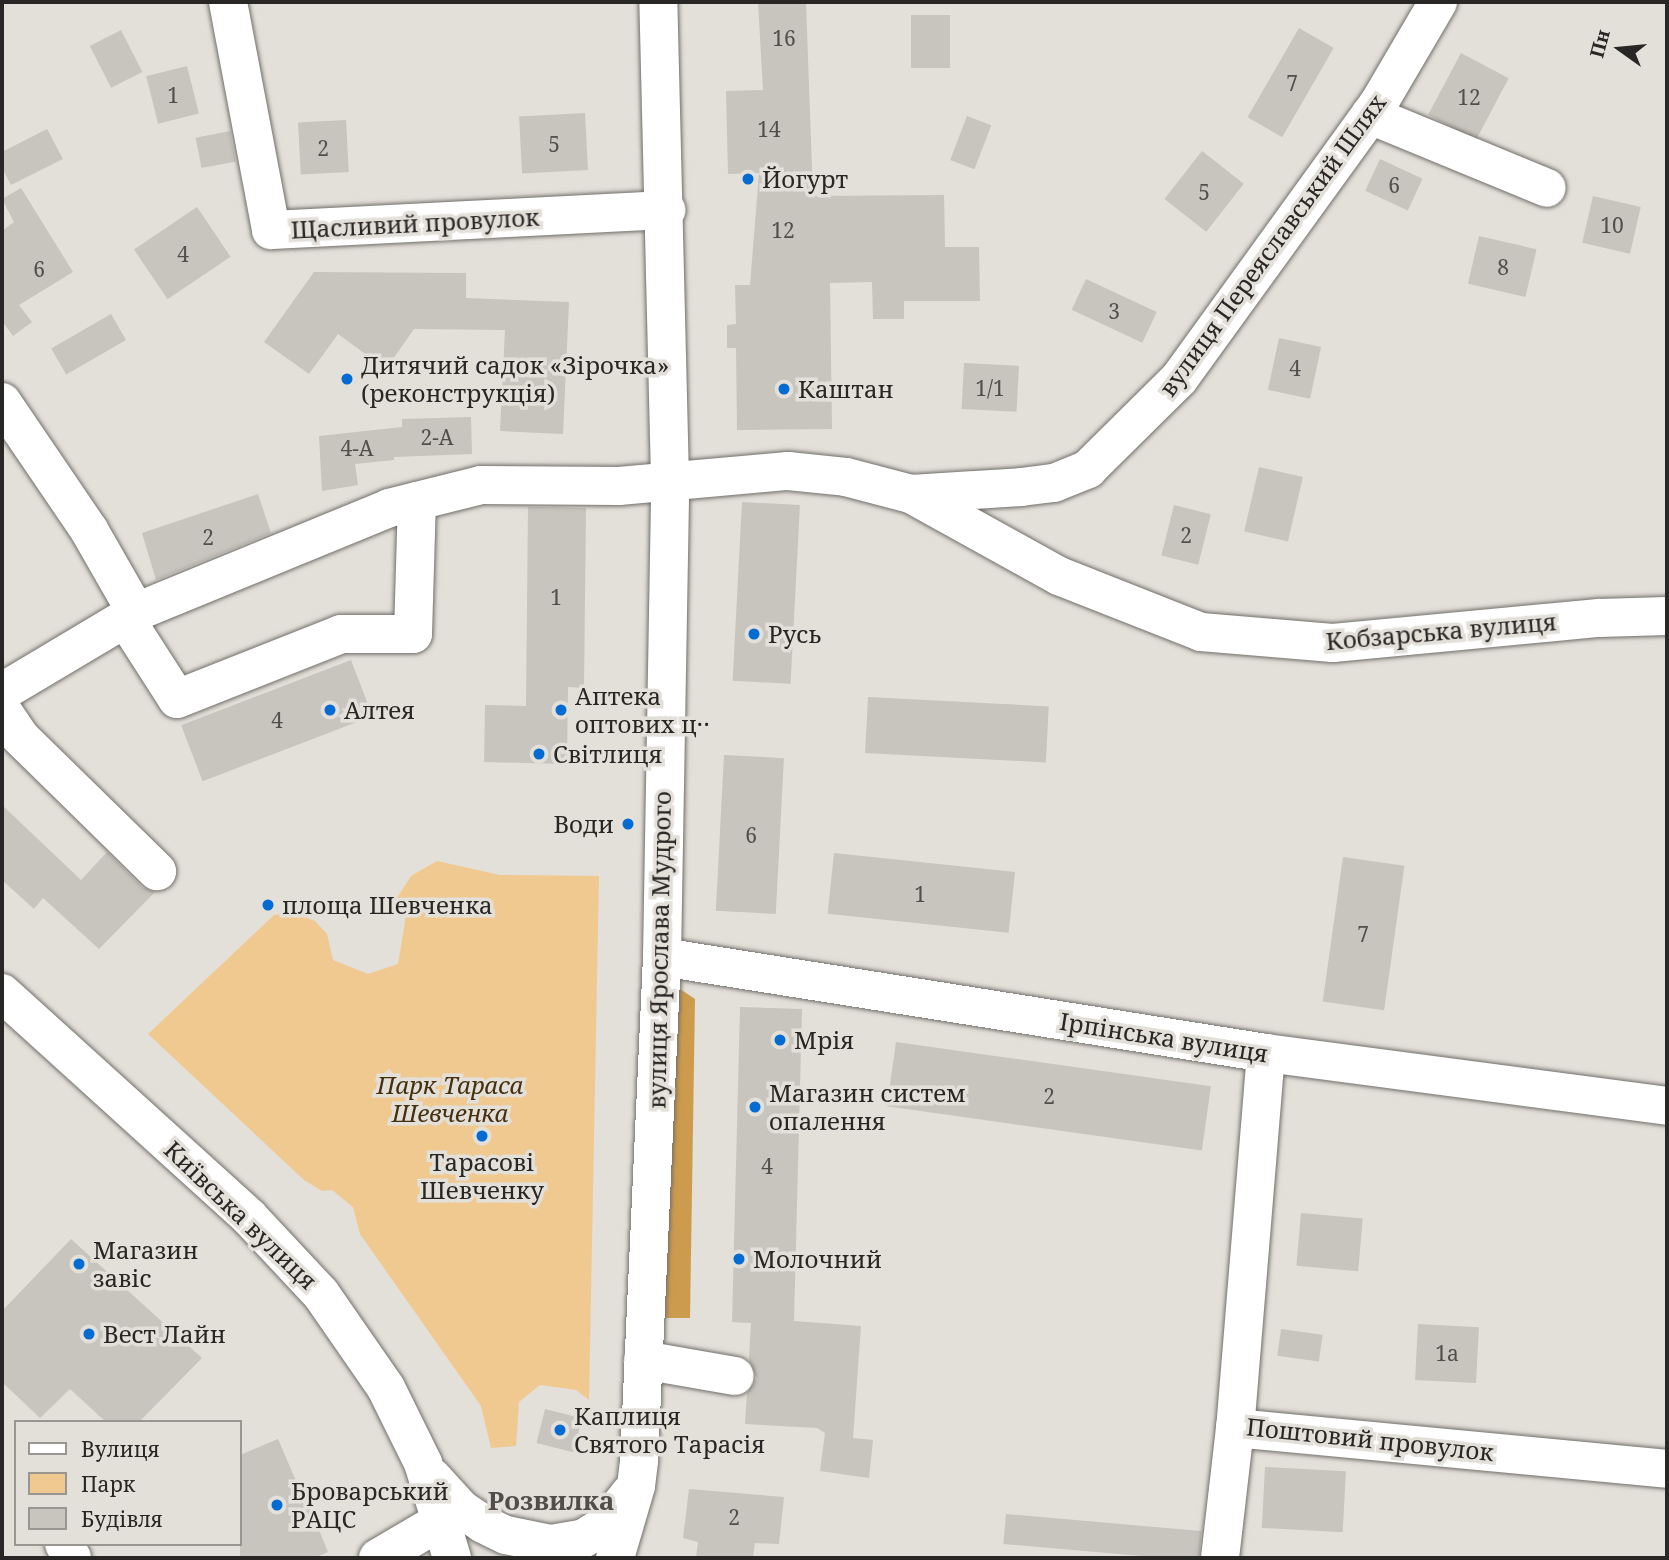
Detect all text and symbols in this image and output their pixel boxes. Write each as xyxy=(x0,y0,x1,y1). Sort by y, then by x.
north arrow xyxy=(1585,14,1655,84)
house number: 16 xyxy=(772,25,796,51)
text: Пн xyxy=(1584,27,1616,60)
house number: 7 xyxy=(1286,70,1298,96)
house number: 1 xyxy=(167,82,179,108)
house number: 12 xyxy=(1457,84,1481,110)
street label: вулиця Переяславський Шлях xyxy=(1153,88,1391,402)
house number: 14 xyxy=(757,116,781,142)
house number: 5 xyxy=(548,131,560,157)
house number: 2 xyxy=(317,135,329,161)
place label: Йогурт xyxy=(762,165,848,193)
marker: Йогурт xyxy=(740,171,756,187)
house number: 6 xyxy=(1388,172,1400,198)
house number: 5 xyxy=(1198,179,1210,205)
street label: Щасливий провулок xyxy=(290,202,540,244)
house number: 10 xyxy=(1600,212,1624,238)
house number: 12 xyxy=(771,217,795,243)
house number: 4 xyxy=(177,241,189,267)
house number: 8 xyxy=(1497,254,1509,280)
house number: 6 xyxy=(33,256,45,282)
house number: 3 xyxy=(1108,298,1120,324)
place label: Дитячий садок «Зірочка» (реконструкція) xyxy=(361,351,669,407)
house number: 4 xyxy=(1289,355,1301,381)
marker: Дитячий садок «Зірочка» (реконструкція) xyxy=(339,371,355,387)
place label: Каштан xyxy=(798,375,894,403)
house number: 1/1 xyxy=(975,375,1005,401)
marker: Каштан xyxy=(776,381,792,397)
house number: 2-А xyxy=(420,424,454,450)
house number: 4-А xyxy=(340,435,374,461)
house number: 2 xyxy=(1180,522,1192,548)
house number: 2 xyxy=(202,524,214,550)
house number: 1 xyxy=(550,584,562,610)
street label: Кобзарська вулиця xyxy=(1325,607,1557,655)
place label: Русь xyxy=(768,620,821,648)
marker: Русь xyxy=(746,626,762,642)
place label: Аптека оптових ц‥ xyxy=(575,682,710,738)
place label: Алтея xyxy=(344,696,415,724)
marker: Алтея xyxy=(322,702,338,718)
marker: Аптека оптових ц‥ xyxy=(553,702,569,718)
house number: 4 xyxy=(271,707,283,733)
place label: Світлиця xyxy=(553,740,662,768)
marker: Світлиця xyxy=(531,746,547,762)
street label: вулиця Ярослава Мудрого xyxy=(642,791,676,1109)
place label: Води xyxy=(553,810,614,838)
marker: Води xyxy=(620,816,636,832)
house number: 6 xyxy=(745,822,757,848)
house number: 1 xyxy=(914,881,926,907)
place label: площа Шевченка xyxy=(282,891,493,919)
marker: площа Шевченка xyxy=(260,897,276,913)
house number: 7 xyxy=(1357,921,1369,947)
street label: Ірпінська вулиця xyxy=(1058,1006,1270,1068)
place label: Мрія xyxy=(794,1026,854,1054)
marker: Мрія xyxy=(772,1032,788,1048)
park label: Парк Тараса Шевченка xyxy=(377,1071,523,1127)
place label: Магазин систем опалення xyxy=(769,1079,966,1135)
house number: 2 xyxy=(1043,1083,1055,1109)
marker: Магазин систем опалення xyxy=(747,1099,763,1115)
marker: Тарасові Шевченку xyxy=(474,1128,490,1144)
street label: Київська вулиця xyxy=(159,1135,323,1295)
place label: Тарасові Шевченку xyxy=(420,1148,544,1204)
house number: 4 xyxy=(761,1153,773,1179)
place label: Магазин завіс xyxy=(93,1236,198,1292)
place label: Молочний xyxy=(753,1245,882,1273)
marker: Молочний xyxy=(731,1251,747,1267)
marker: Магазин завіс xyxy=(71,1256,87,1272)
place label: Вест Лайн xyxy=(103,1320,226,1348)
marker: Вест Лайн xyxy=(81,1326,97,1342)
house number: 1а xyxy=(1435,1340,1459,1366)
place label: Каплиця Святого Тарасія xyxy=(574,1402,765,1458)
street label: Поштовий провулок xyxy=(1245,1412,1495,1466)
legend xyxy=(14,1420,242,1546)
marker: Каплиця Святого Тарасія xyxy=(552,1422,568,1438)
text: Вулиця xyxy=(81,1435,160,1463)
text: Парк xyxy=(81,1470,135,1498)
place label: Броварський РАЦС xyxy=(291,1477,449,1533)
district label: Розвилка xyxy=(488,1485,614,1517)
marker: Броварський РАЦС xyxy=(269,1497,285,1513)
house number: 2 xyxy=(728,1504,740,1530)
text: Будівля xyxy=(81,1505,163,1533)

